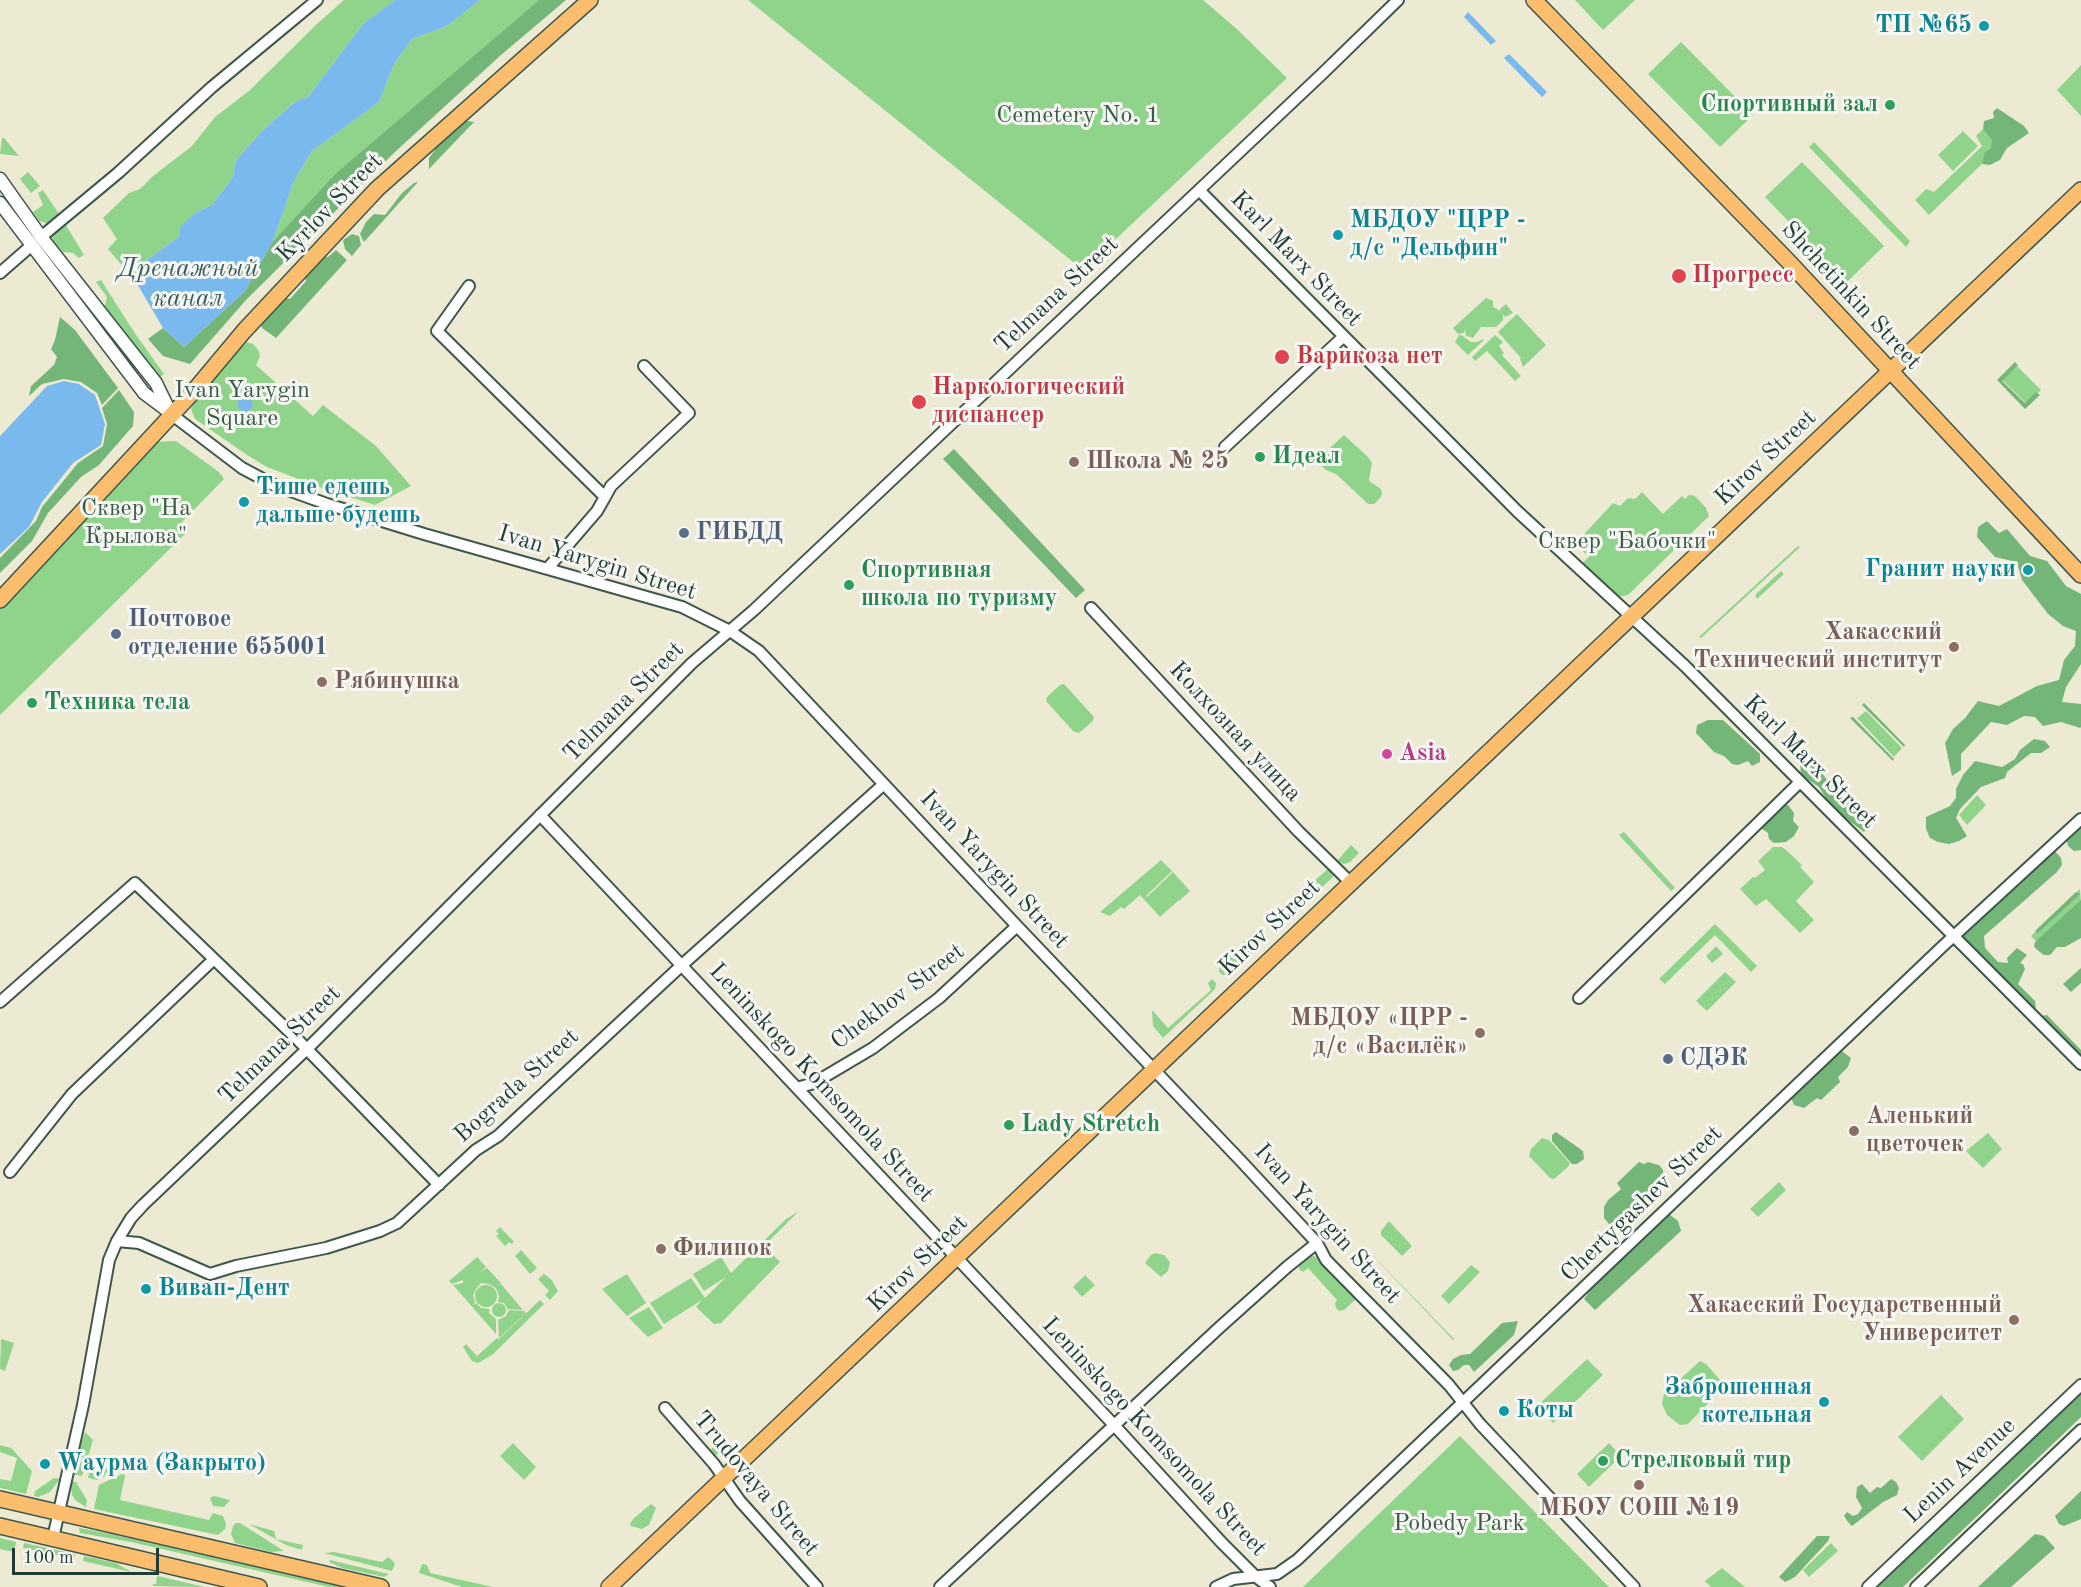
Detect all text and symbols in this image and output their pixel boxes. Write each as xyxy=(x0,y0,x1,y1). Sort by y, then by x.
place label: ТП №65 xyxy=(1875,12,1972,40)
marker: ТП №65 xyxy=(1977,19,1991,33)
place label: Спортивный зал xyxy=(1700,91,1878,119)
marker: Спортивный зал xyxy=(1883,98,1897,112)
park label: Cemetery No. 1 xyxy=(996,102,1160,130)
street label: Kyrlov Street xyxy=(271,147,389,269)
street label: Karl Marx Street xyxy=(1224,185,1368,333)
place label: МБДОУ "ЦРР - д/с "Дельфин" xyxy=(1350,207,1526,263)
street label: Shchetinkin Street xyxy=(1775,216,1927,376)
marker: МБДОУ "ЦРР - д/с "Дельфин" xyxy=(1331,228,1345,242)
street label: Telmana Street xyxy=(989,230,1125,360)
water label: Дренажный канал xyxy=(117,253,259,314)
place label: Прогресс xyxy=(1692,262,1794,290)
marker: Прогресс xyxy=(1670,267,1688,285)
place label: Варикоза нет xyxy=(1296,343,1443,371)
marker: Варикоза нет xyxy=(1273,348,1291,366)
place label: Наркологический диспансер xyxy=(932,374,1125,430)
park label: Ivan Yarygin Square xyxy=(174,377,310,433)
marker: Наркологический диспансер xyxy=(910,393,928,411)
street label: Kirov Street xyxy=(1709,404,1823,512)
place label: Идеал xyxy=(1272,443,1340,471)
place label: Школа № 25 xyxy=(1086,448,1229,476)
marker: Идеал xyxy=(1253,450,1267,464)
marker: Школа № 25 xyxy=(1067,455,1081,469)
place label: Тише едешь дальше будешь xyxy=(256,474,420,530)
park label: Сквер "На Крылова" xyxy=(81,495,191,551)
marker: Тише едешь дальше будешь xyxy=(237,495,251,509)
street label: Ivan Yarygin Street xyxy=(494,519,700,607)
place label: ГИБДД xyxy=(696,519,783,547)
marker: ГИБДД xyxy=(677,526,691,540)
park label: Сквер "Бабочки" xyxy=(1538,528,1716,556)
place label: Гранит науки xyxy=(1865,556,2016,584)
place label: Спортивная школа по туризму xyxy=(861,557,1057,613)
marker: Гранит науки xyxy=(2021,563,2035,577)
marker: Спортивная школа по туризму xyxy=(842,578,856,592)
place label: Почтовое отделение 655001 xyxy=(128,606,328,662)
place label: Хакасский Технический институт xyxy=(1693,619,1942,675)
marker: Почтовое отделение 655001 xyxy=(109,627,123,641)
street label: Telmana Street xyxy=(558,636,690,768)
marker: Хакасский Технический институт xyxy=(1947,640,1961,654)
street label: Колхозная улица xyxy=(1163,656,1307,808)
place label: Рябинушка xyxy=(334,668,460,696)
marker: Рябинушка xyxy=(315,675,329,689)
place label: Техника тела xyxy=(44,689,190,717)
street label: Karl Marx Street xyxy=(1737,689,1883,835)
marker: Техника тела xyxy=(25,696,39,710)
place label: Asia xyxy=(1399,740,1447,768)
marker: Asia xyxy=(1380,747,1394,761)
street label: Ivan Yarygin Street xyxy=(913,785,1075,955)
street label: Kirov Street xyxy=(1213,874,1327,982)
street label: Chekhov Street xyxy=(826,937,970,1057)
street label: Leninskogo Komsomola Street xyxy=(702,957,940,1209)
street label: Telmana Street xyxy=(213,979,347,1111)
place label: МБДОУ «ЦРР - д/с «Василёк» xyxy=(1290,1005,1468,1061)
street label: Bograda Street xyxy=(449,1022,585,1150)
marker: МБДОУ «ЦРР - д/с «Василёк» xyxy=(1473,1026,1487,1040)
place label: СДЭК xyxy=(1680,1045,1747,1073)
marker: СДЭК xyxy=(1661,1052,1675,1066)
place label: Аленький цветочек xyxy=(1866,1103,1973,1159)
place label: Lady Stretch xyxy=(1021,1111,1160,1139)
marker: Lady Stretch xyxy=(1002,1118,1016,1132)
street label: Chertygashev Street xyxy=(1555,1119,1729,1289)
marker: Аленький цветочек xyxy=(1847,1124,1861,1138)
street label: Ivan Yarygin Street xyxy=(1247,1138,1407,1310)
street label: Kirov Street xyxy=(862,1209,974,1319)
place label: Филипок xyxy=(673,1235,772,1263)
marker: Филипок xyxy=(654,1242,668,1256)
place label: Вивап-Дент xyxy=(158,1275,290,1303)
marker: Вивап-Дент xyxy=(139,1282,153,1296)
place label: Хакасский Государственный Университет xyxy=(1687,1292,2002,1348)
street label: Leninskogo Komsomola Street xyxy=(1035,1311,1273,1563)
marker: Хакасский Государственный Университет xyxy=(2007,1313,2021,1327)
place label: Заброшенная котельная xyxy=(1664,1374,1812,1430)
marker: Заброшенная котельная xyxy=(1817,1395,1831,1409)
place label: Коты xyxy=(1516,1397,1574,1425)
marker: Коты xyxy=(1497,1404,1511,1418)
street label: Trudovaya Street xyxy=(687,1406,825,1562)
street label: Lenin Avenue xyxy=(1898,1412,2022,1530)
place label: Стрелковый тир xyxy=(1615,1447,1791,1475)
place label: Wаурма (Закрыто) xyxy=(57,1450,266,1478)
marker: Стрелковый тир xyxy=(1596,1454,1610,1468)
marker: Wаурма (Закрыто) xyxy=(38,1457,52,1471)
marker: МБОУ СОШ №19 xyxy=(1632,1478,1646,1492)
place label: МБОУ СОШ №19 xyxy=(1539,1495,1739,1523)
park label: Pobedy Park xyxy=(1393,1510,1525,1538)
scale bar xyxy=(15,1536,162,1574)
text: 100 m xyxy=(23,1549,74,1567)

